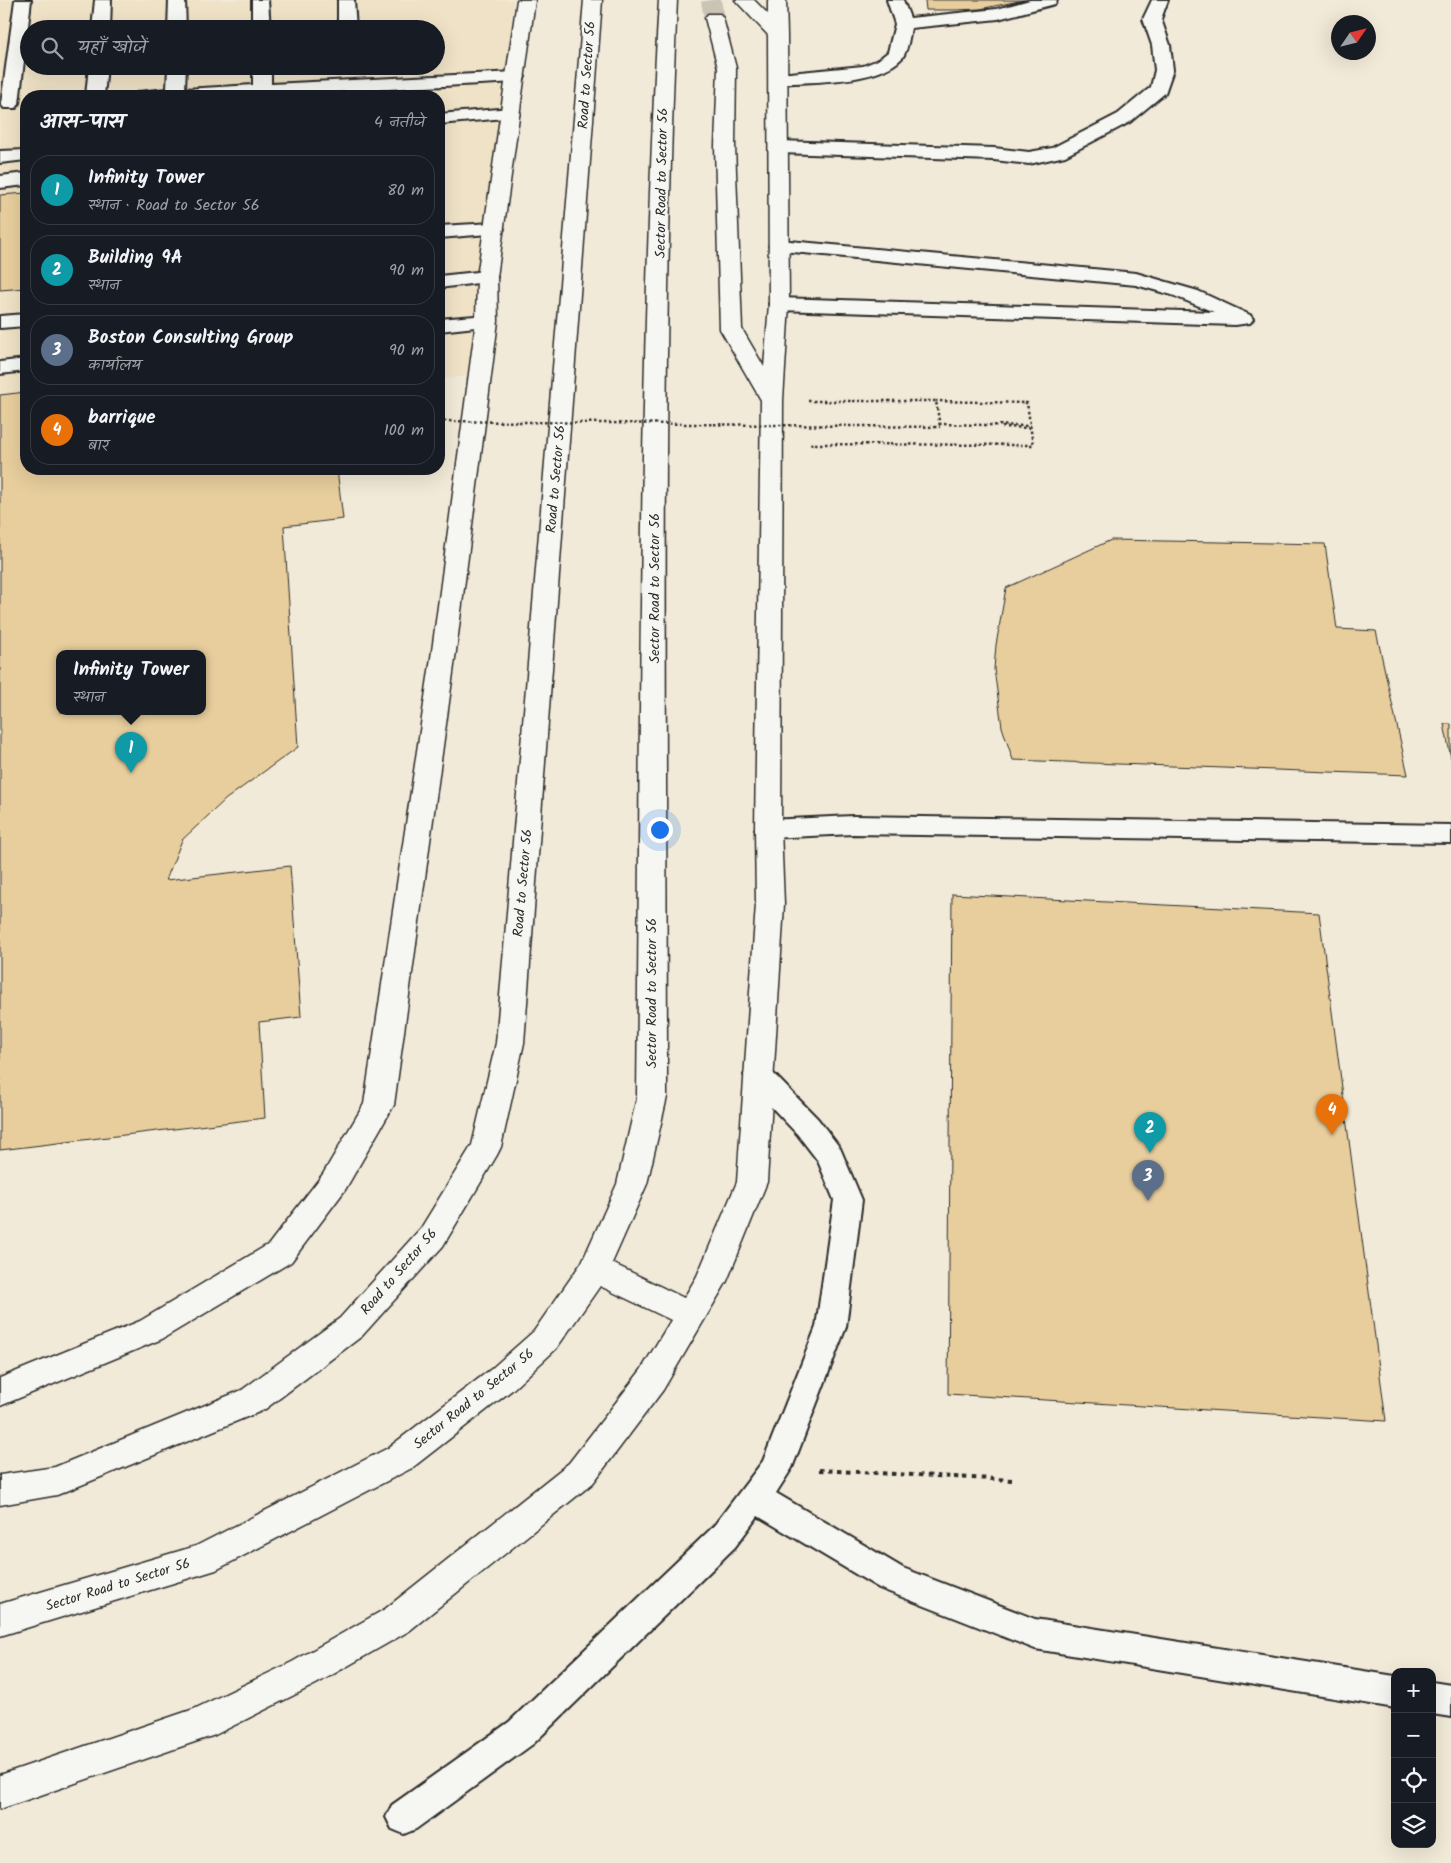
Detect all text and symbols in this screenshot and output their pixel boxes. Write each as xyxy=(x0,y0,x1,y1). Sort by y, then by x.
north arrow xyxy=(1331,15,1376,60)
search box xyxy=(20,20,445,75)
street label: Road to Sector 56 xyxy=(572,20,602,130)
text: यहाँ खोजें xyxy=(78,33,147,63)
icon: search xyxy=(38,34,66,62)
text: आस-पास xyxy=(40,106,124,139)
street label: Sector Road to Sector 56 xyxy=(650,108,674,258)
text: 4 नतीजे xyxy=(374,110,425,135)
text: Infinity Tower xyxy=(88,163,204,193)
text: 1 xyxy=(55,178,59,203)
text: 80 m xyxy=(387,178,424,203)
text: स्थान · Road to Sector 56 xyxy=(88,193,260,218)
text: Building 9A xyxy=(88,243,183,273)
text: 2 xyxy=(52,258,62,283)
text: 90 m xyxy=(389,258,424,283)
text: स्थान xyxy=(88,273,119,298)
text: Boston Consulting Group xyxy=(88,323,293,353)
text: 3 xyxy=(53,338,61,363)
text: 90 m xyxy=(389,338,424,363)
text: कार्यालय xyxy=(88,353,141,378)
text: barrique xyxy=(88,403,156,433)
text: 4 xyxy=(53,418,61,443)
text: 100 m xyxy=(384,418,424,443)
street label: Road to Sector 56 xyxy=(540,424,572,534)
text: बार xyxy=(88,433,108,458)
street label: Sector Road to Sector 56 xyxy=(644,513,666,663)
popup xyxy=(56,650,206,715)
text: Infinity Tower xyxy=(73,655,189,685)
text: स्थान xyxy=(73,685,104,710)
pin: 1 xyxy=(115,732,147,773)
your location xyxy=(647,817,673,843)
street label: Road to Sector 56 xyxy=(507,828,539,938)
street label: Sector Road to Sector 56 xyxy=(641,918,663,1068)
pin: 4 xyxy=(1316,1094,1348,1135)
pin: 2 xyxy=(1134,1112,1166,1153)
pin: 3 xyxy=(1132,1160,1164,1201)
street label: Road to Sector 56 xyxy=(355,1224,443,1320)
street label: Sector Road to Sector 56 xyxy=(409,1343,539,1455)
street label: Sector Road to Sector 56 xyxy=(43,1553,193,1617)
map controls xyxy=(1391,1668,1436,1848)
button: + xyxy=(1391,1668,1436,1713)
button: − xyxy=(1391,1713,1436,1758)
button: locate xyxy=(1391,1758,1436,1803)
button: layers xyxy=(1391,1803,1436,1848)

